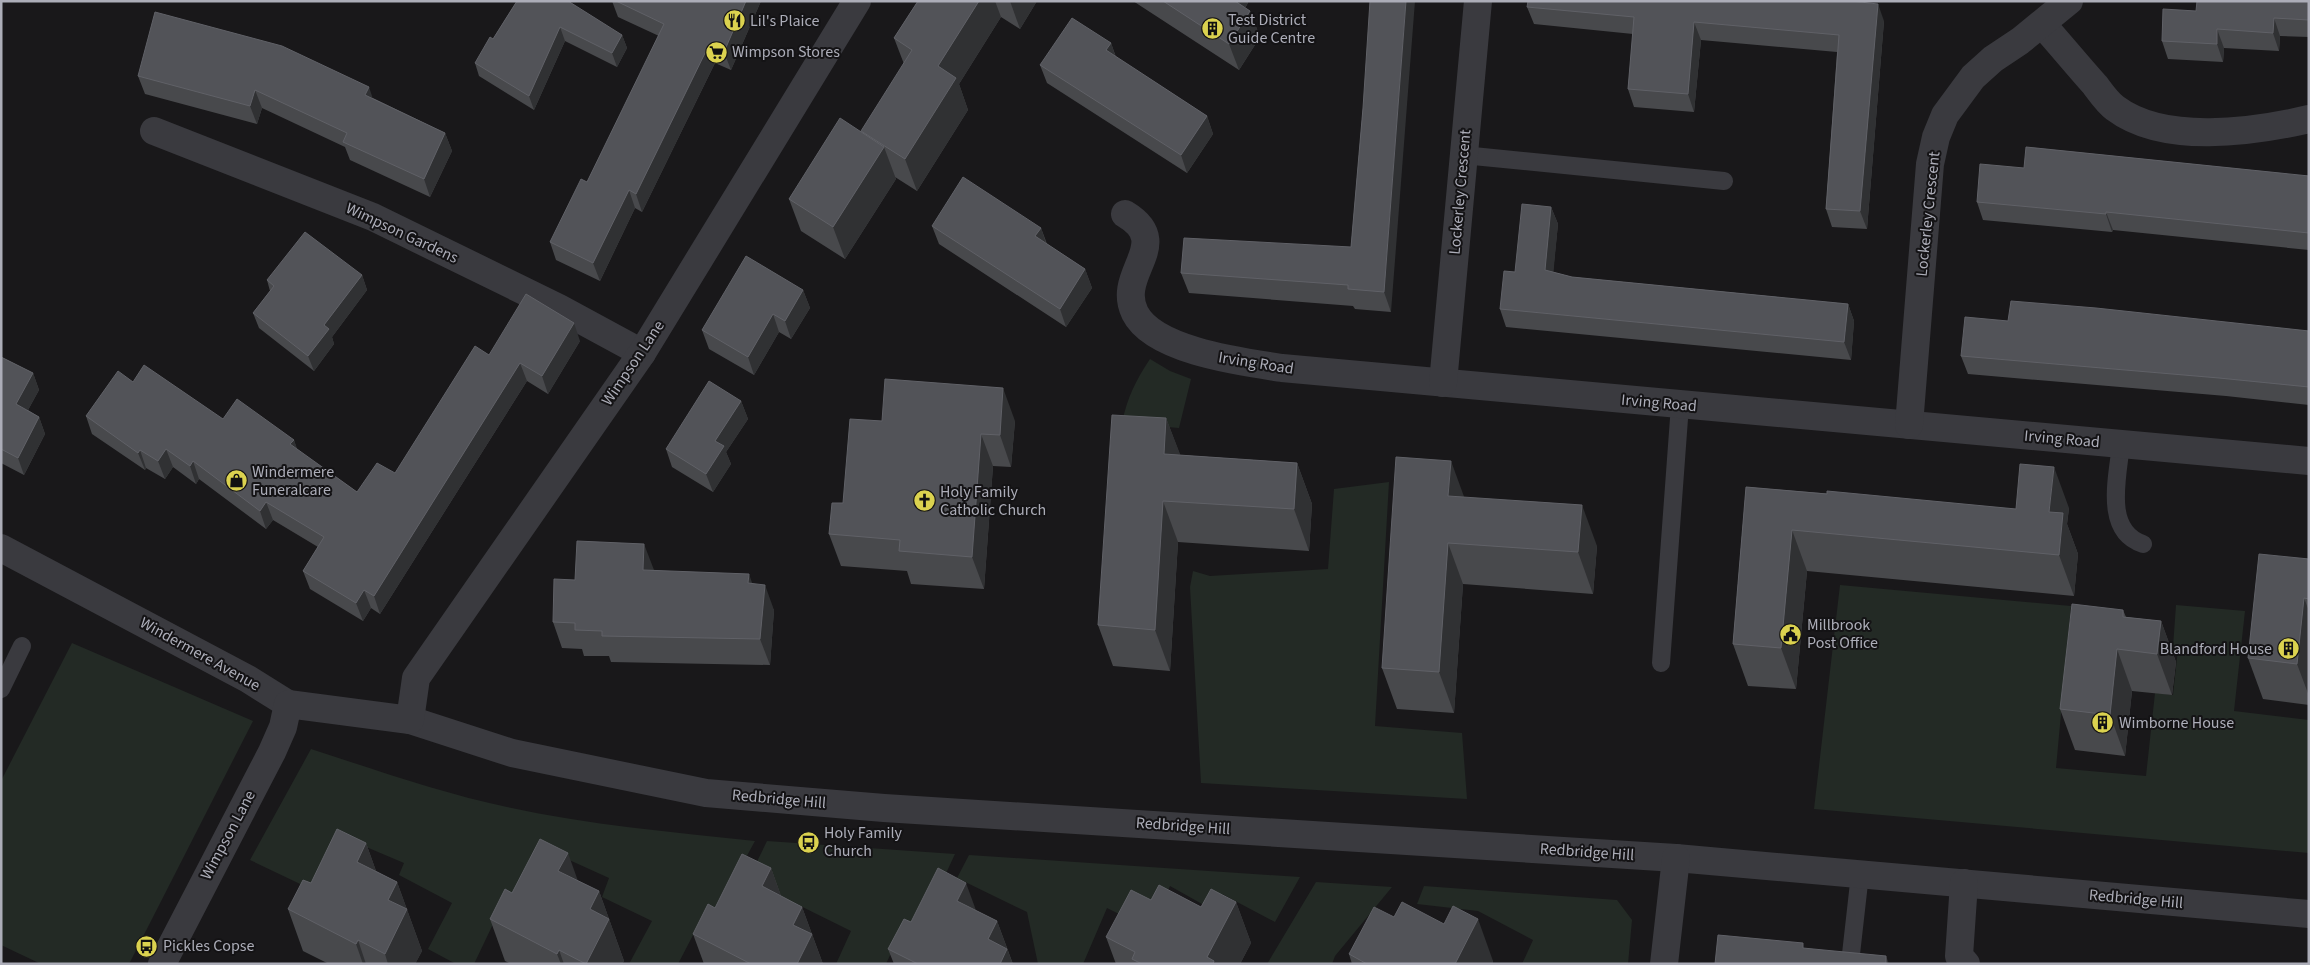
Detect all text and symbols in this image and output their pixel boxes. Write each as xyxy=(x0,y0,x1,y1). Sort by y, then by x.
restaurant icon: Lil's Plaice xyxy=(722,9,746,33)
place label: Test District Guide Centre xyxy=(1228,9,1315,49)
place label: Lil's Plaice xyxy=(750,10,819,32)
building icon: Test District Guide Centre xyxy=(1200,17,1224,41)
supermarket icon: Wimpson Stores xyxy=(704,40,728,64)
place label: Wimpson Stores xyxy=(732,41,840,63)
street label: Lockerley Crescent xyxy=(1444,128,1476,256)
street label: Lockerley Crescent xyxy=(1910,150,1946,278)
street label: Wimpson Gardens xyxy=(342,197,462,269)
street label: Wimpson Lane xyxy=(596,316,670,410)
street label: Irving Road xyxy=(1217,346,1295,380)
street label: Irving Road xyxy=(1620,389,1698,417)
street label: Irving Road xyxy=(2023,425,2101,453)
place label: Windermere Funeralcare xyxy=(252,461,334,501)
shop icon: Windermere Funeralcare xyxy=(224,469,248,493)
place label: Holy Family Catholic Church xyxy=(940,481,1046,521)
church icon: Holy Family Catholic Church xyxy=(912,489,936,513)
street label: Windermere Avenue xyxy=(136,612,264,696)
place label: Millbrook Post Office xyxy=(1807,614,1878,654)
public building icon: Millbrook Post Office xyxy=(1779,622,1803,646)
building icon: Blandford House xyxy=(2276,637,2300,661)
place label: Blandford House xyxy=(2160,638,2272,660)
building icon: Wimborne House xyxy=(2091,711,2115,735)
place label: Wimborne House xyxy=(2119,712,2234,734)
street label: Redbridge Hill xyxy=(731,784,827,814)
street label: Wimpson Lane xyxy=(195,786,261,884)
street label: Redbridge Hill xyxy=(1135,812,1231,840)
place label: Holy Family Church xyxy=(824,822,903,862)
bus stop icon: Holy Family Church xyxy=(796,830,820,854)
street label: Redbridge Hill xyxy=(1539,838,1635,866)
street label: Redbridge Hill xyxy=(2088,884,2184,914)
bus stop icon: Pickles Copse xyxy=(135,934,159,958)
place label: Pickles Copse xyxy=(163,935,254,957)

